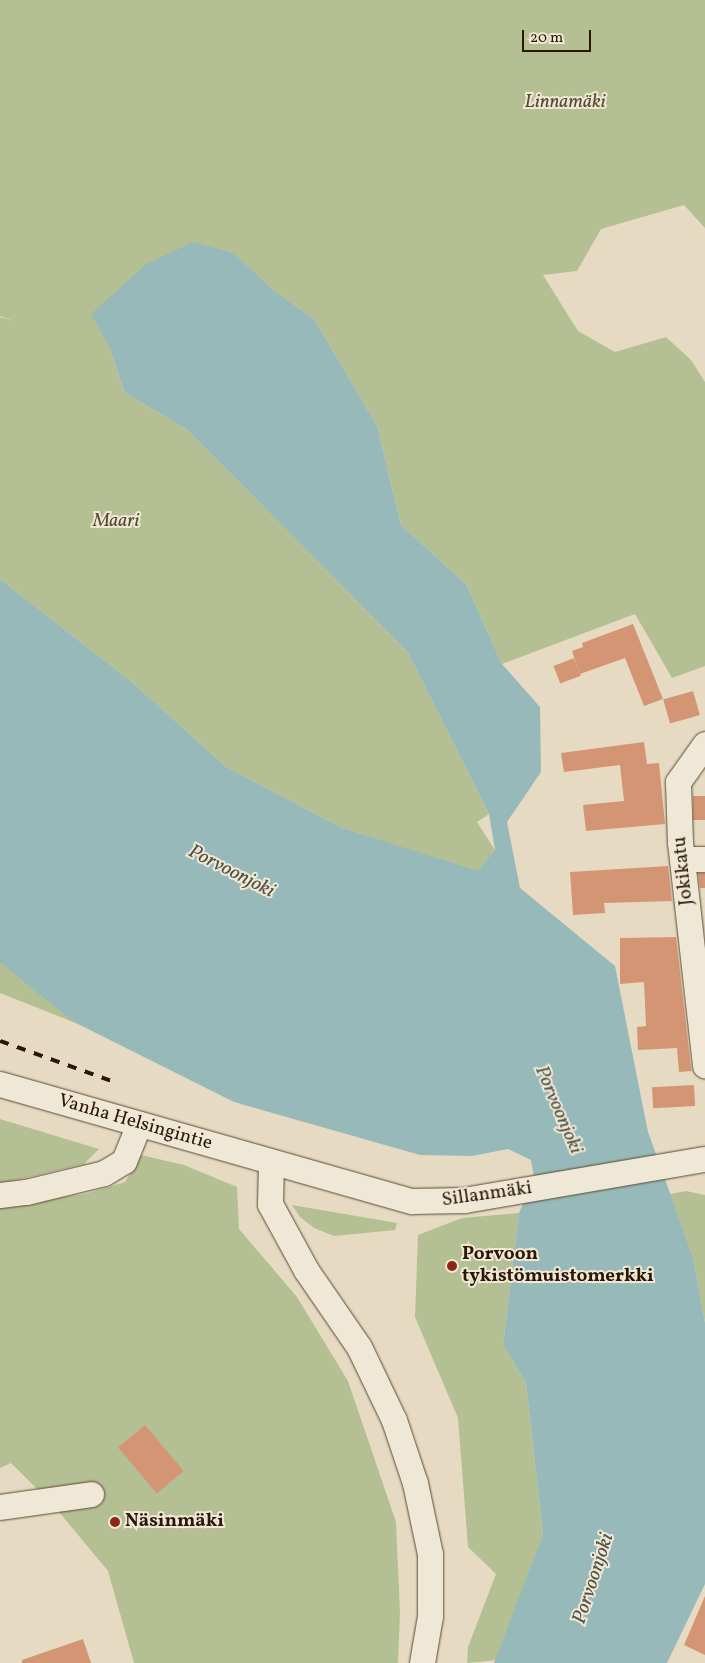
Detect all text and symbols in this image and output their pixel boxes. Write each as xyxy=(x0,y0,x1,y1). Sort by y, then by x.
scale bar xyxy=(525,20,594,52)
text: 20 m xyxy=(530,28,563,49)
park label: Linnamäki xyxy=(525,92,605,114)
park label: Maari xyxy=(93,511,139,533)
street label: Jokikatu xyxy=(669,835,699,907)
water label: Porvoonjoki xyxy=(184,840,278,904)
water label: Porvoonjoki xyxy=(529,1062,587,1158)
street label: Vanha Helsingintie xyxy=(55,1090,215,1156)
street label: Sillanmäki xyxy=(440,1177,534,1213)
place label: Porvoon tykistömuistomerkki xyxy=(462,1244,654,1288)
marker: Porvoon tykistömuistomerkki xyxy=(446,1260,458,1272)
place label: Näsinmäki xyxy=(125,1511,224,1533)
marker: Näsinmäki xyxy=(109,1516,121,1528)
water label: Porvoonjoki xyxy=(568,1531,620,1627)

